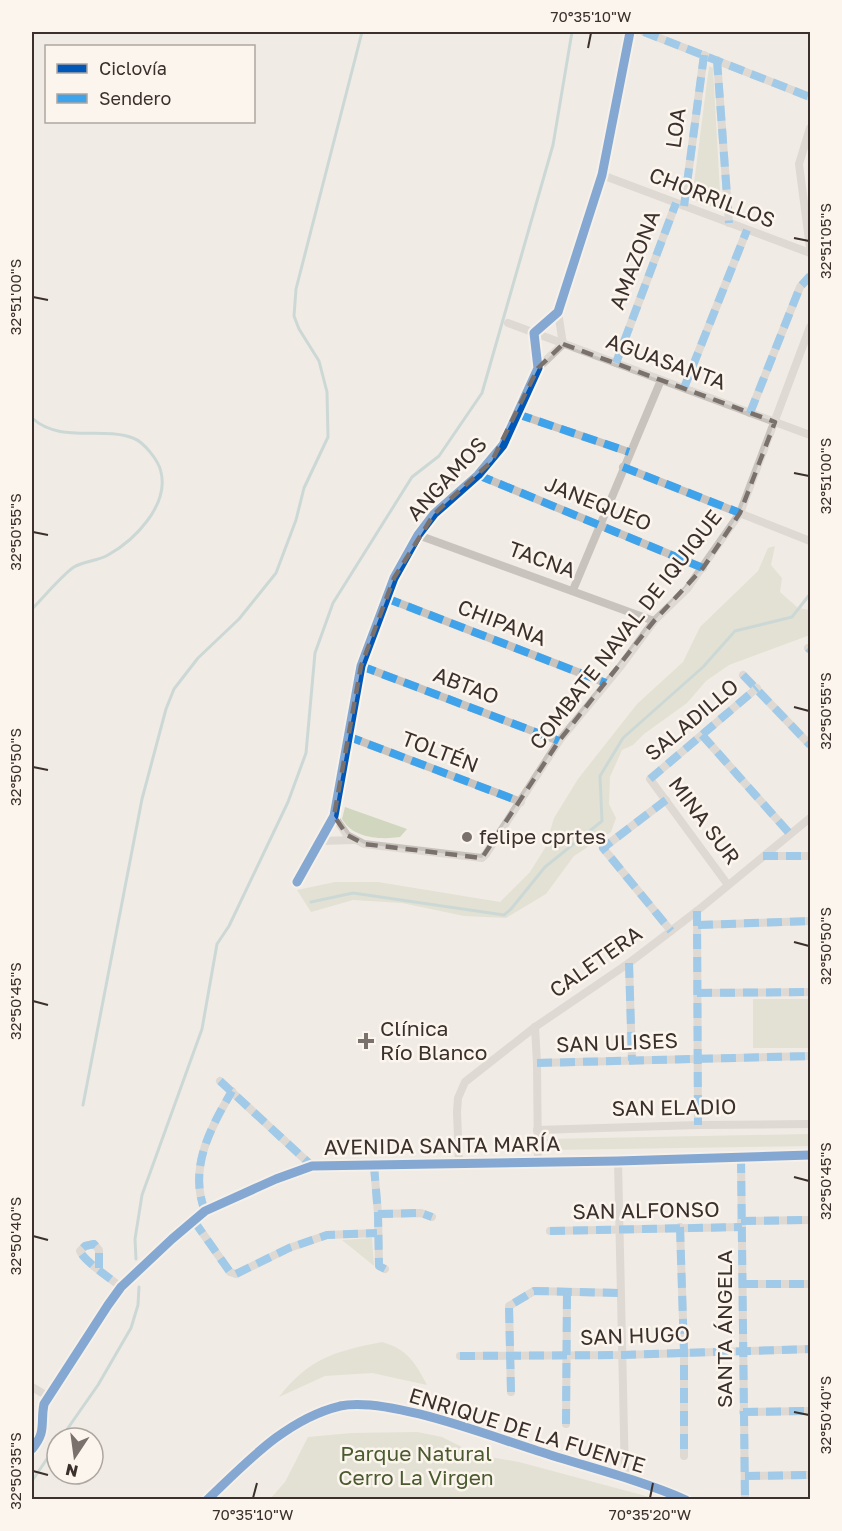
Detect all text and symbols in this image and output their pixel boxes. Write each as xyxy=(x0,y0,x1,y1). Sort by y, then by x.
text: 70°35'10"W xyxy=(550,7,632,25)
legend xyxy=(45,45,255,123)
text: Ciclovía xyxy=(99,57,167,79)
text: Sendero xyxy=(99,87,171,109)
street label: LOA xyxy=(659,106,691,150)
street label: CHORRILLOS xyxy=(646,161,779,233)
text: 32°51'05"S xyxy=(816,203,834,279)
street label: AMAZONA xyxy=(603,206,665,313)
text: 32°51'00"S xyxy=(6,259,24,335)
street label: AGUASANTA xyxy=(603,327,730,395)
street label: ANGAMOS xyxy=(401,431,492,526)
text: 32°51'00"S xyxy=(816,438,834,514)
street label: JANEQUEO xyxy=(541,470,656,536)
text: 32°50'55"S xyxy=(6,493,24,571)
street label: COMBATE NAVAL DE IQUIQUE xyxy=(524,504,727,754)
street label: TACNA xyxy=(505,535,579,583)
street label: CHIPANA xyxy=(454,593,550,651)
street label: ABTAO xyxy=(430,661,503,709)
text: 32°50'55"S xyxy=(816,672,834,750)
street label: SALADILLO xyxy=(639,673,743,766)
street label: TOLTÉN xyxy=(398,725,482,778)
text: 32°50'50"S xyxy=(6,728,24,806)
street label: MINA SUR xyxy=(663,771,746,869)
place label: felipe cprtes xyxy=(479,823,606,849)
marker: felipe cprtes xyxy=(460,830,474,844)
text: 32°50'50"S xyxy=(816,907,834,985)
street label: CALETERA xyxy=(544,920,647,1003)
text: 32°50'45"S xyxy=(6,962,24,1040)
place label: Clínica Río Blanco xyxy=(380,1015,487,1065)
street label: SAN ULISES xyxy=(556,1027,678,1057)
marker: Clínica Río Blanco xyxy=(357,1032,375,1050)
street label: SAN ELADIO xyxy=(611,1093,737,1121)
street label: AVENIDA SANTA MARÍA xyxy=(324,1130,560,1160)
text: 32°50'45"S xyxy=(816,1142,834,1220)
street label: SAN ALFONSO xyxy=(572,1196,720,1224)
text: 32°50'40"S xyxy=(6,1197,24,1275)
street label: SANTA ÁNGELA xyxy=(711,1250,737,1408)
street label: SAN HUGO xyxy=(579,1320,690,1350)
text: 32°50'40"S xyxy=(816,1376,834,1454)
street label: ENRIQUE DE LA FUENTE xyxy=(406,1382,649,1478)
north arrow xyxy=(45,1426,105,1486)
text: 32°50'35"S xyxy=(6,1432,24,1510)
park label: Parque Natural Cerro La Virgen xyxy=(338,1440,494,1490)
text: N xyxy=(63,1460,80,1482)
text: 70°35'10"W xyxy=(212,1505,294,1523)
text: 70°35'20"W xyxy=(609,1505,691,1523)

